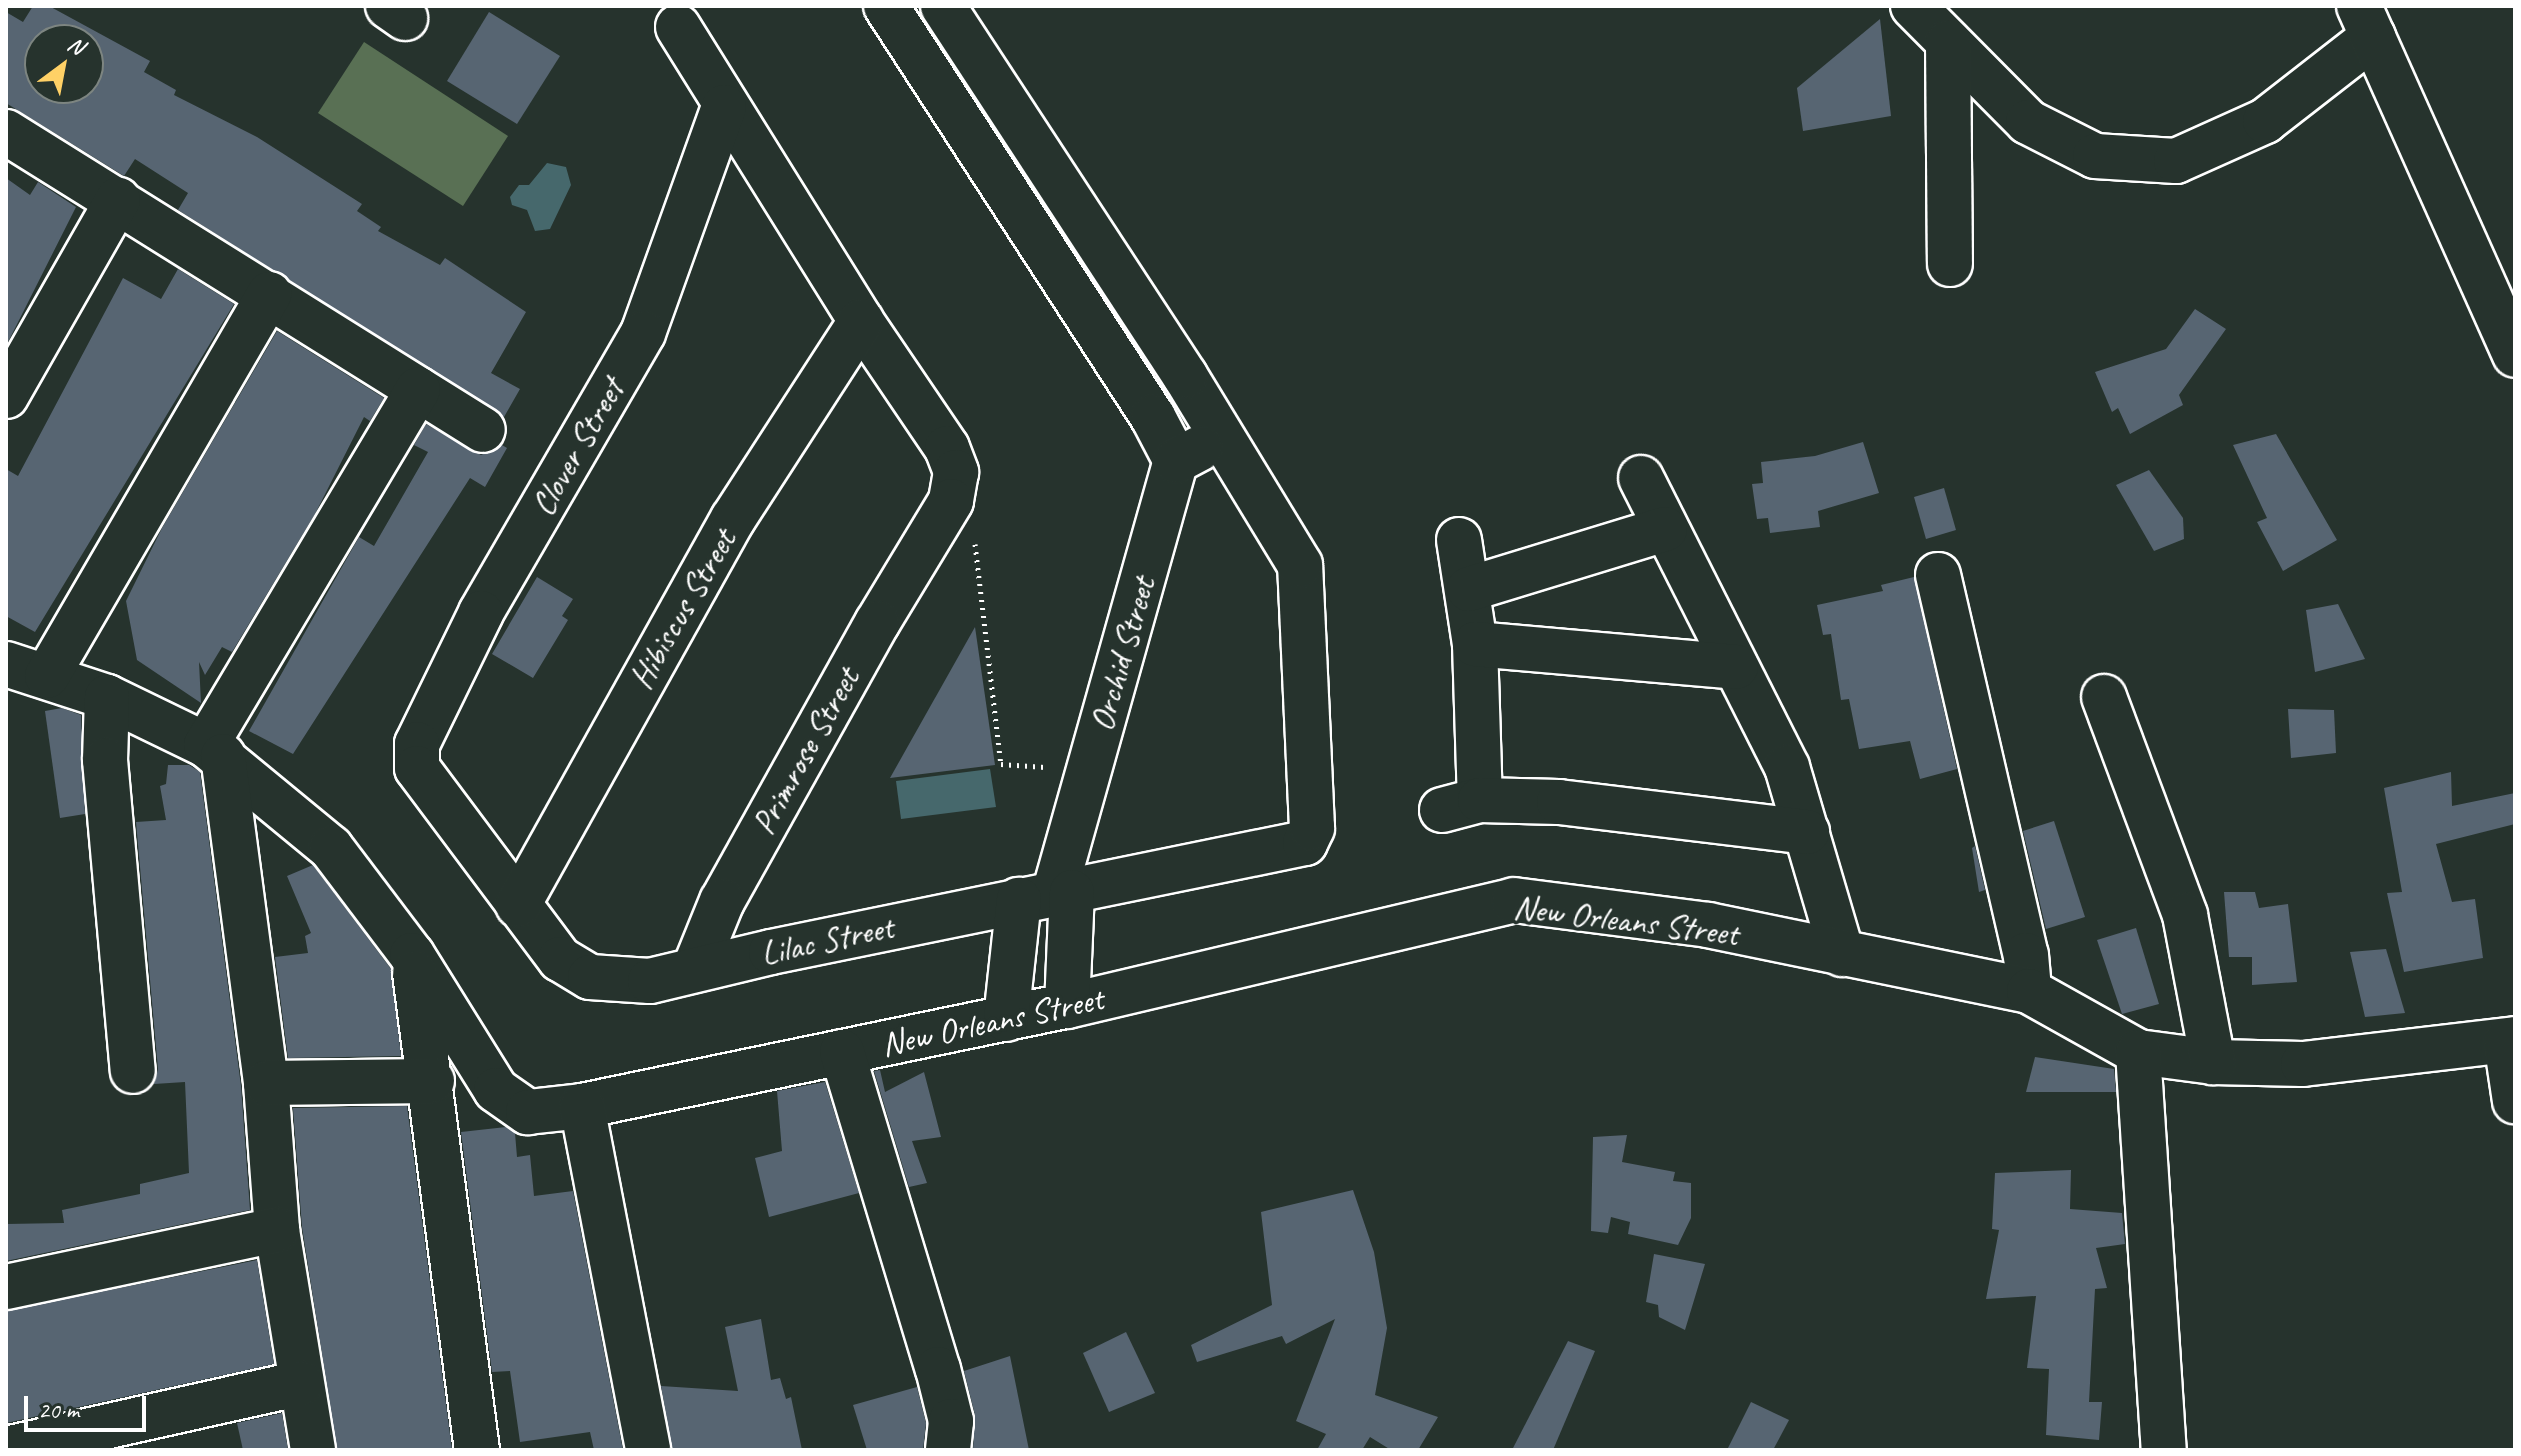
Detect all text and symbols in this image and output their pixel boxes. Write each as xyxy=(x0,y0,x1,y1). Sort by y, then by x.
north arrow xyxy=(24,24,104,104)
text: N xyxy=(62,30,89,61)
street label: Clover Street xyxy=(522,372,632,522)
street label: Hibiscus Street xyxy=(620,522,744,696)
street label: Orchid Street xyxy=(1081,572,1163,736)
street label: Primrose Street xyxy=(742,660,868,842)
street label: New Orleans Street xyxy=(1511,886,1741,954)
street label: Lilac Street xyxy=(757,906,897,974)
street label: New Orleans Street xyxy=(877,978,1107,1064)
scale bar xyxy=(28,1380,150,1430)
text: 20 m xyxy=(38,1395,79,1425)

